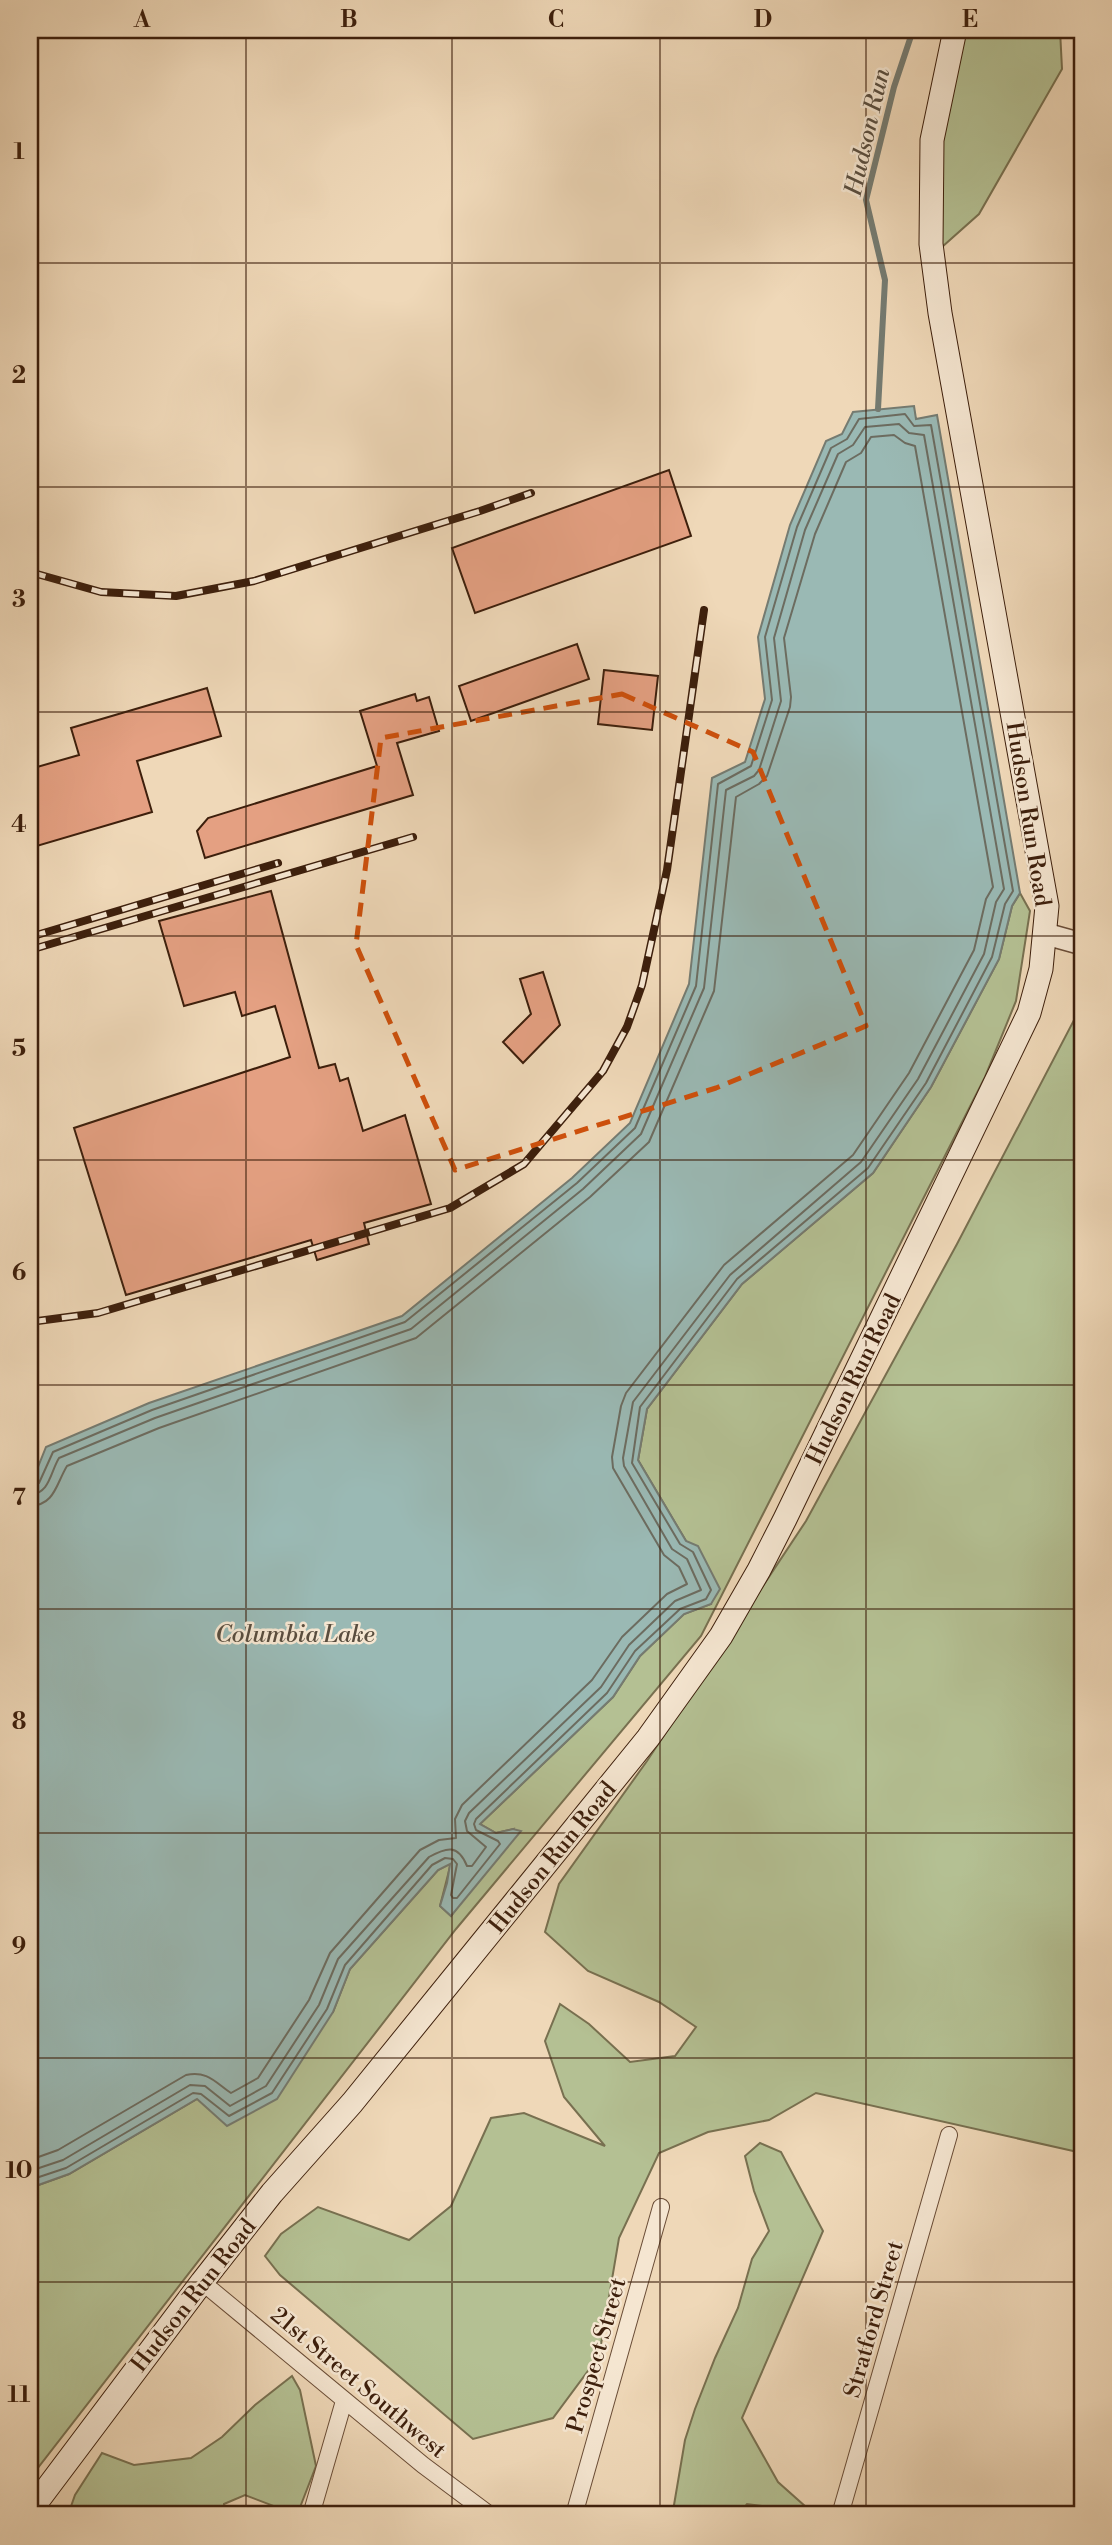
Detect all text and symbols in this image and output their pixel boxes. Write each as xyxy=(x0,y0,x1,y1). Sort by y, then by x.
text: A xyxy=(133,6,151,34)
text: B xyxy=(340,6,358,34)
text: C xyxy=(548,6,564,34)
text: D xyxy=(754,6,772,34)
text: E xyxy=(962,6,978,34)
water label: Hudson Run xyxy=(838,65,897,200)
text: 1 xyxy=(13,138,25,166)
text: 2 xyxy=(12,362,26,390)
text: 3 xyxy=(12,586,26,614)
street label: Hudson Run Road xyxy=(1000,720,1056,909)
text: 4 xyxy=(11,811,27,839)
text: 5 xyxy=(12,1035,26,1063)
text: 6 xyxy=(12,1259,26,1287)
street label: Hudson Run Road xyxy=(800,1289,907,1470)
text: 7 xyxy=(12,1484,26,1512)
water label: Columbia Lake xyxy=(215,1620,375,1650)
text: 8 xyxy=(12,1708,26,1736)
street label: Hudson Run Road xyxy=(483,1776,622,1939)
text: 9 xyxy=(12,1933,26,1961)
text: 10 xyxy=(5,2157,33,2185)
street label: Hudson Run Road xyxy=(125,2213,262,2378)
street label: Stratford Street xyxy=(838,2238,910,2401)
street label: Prospect Street xyxy=(561,2274,633,2436)
street label: 21st Street Southwest xyxy=(265,2301,452,2464)
text: 11 xyxy=(8,2381,30,2409)

